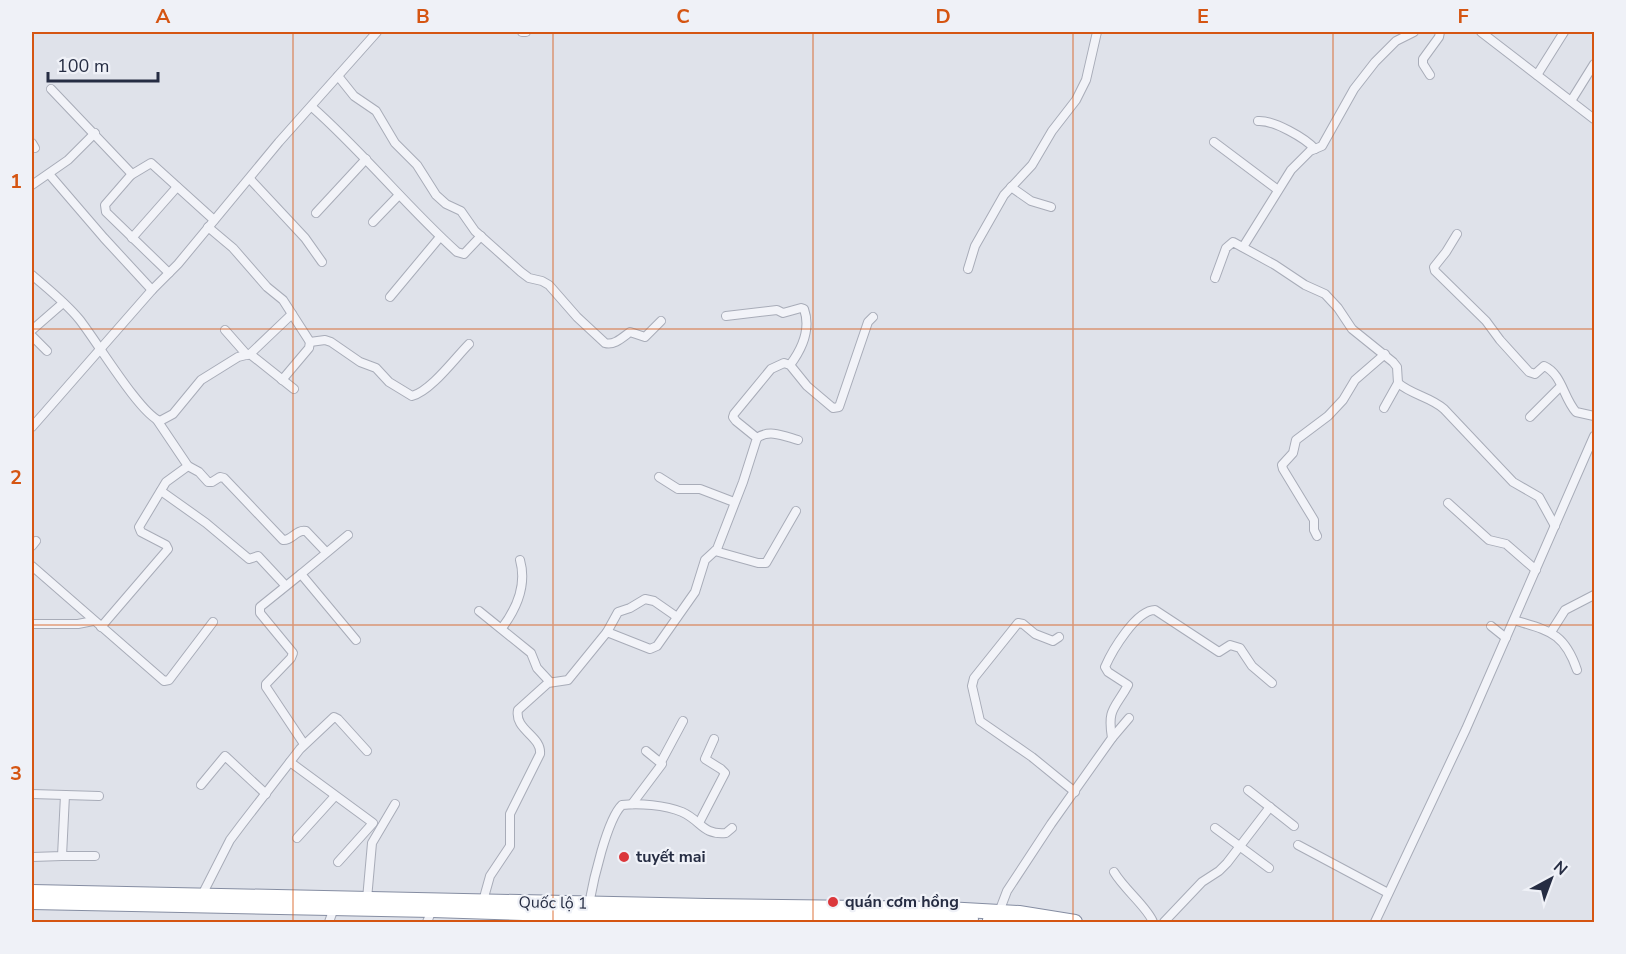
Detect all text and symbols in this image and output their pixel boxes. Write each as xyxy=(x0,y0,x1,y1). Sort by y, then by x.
text: A xyxy=(156,3,171,30)
text: B xyxy=(416,3,430,30)
text: C xyxy=(676,3,690,30)
text: D xyxy=(935,3,951,30)
text: E xyxy=(1197,3,1209,30)
text: F xyxy=(1457,3,1469,30)
scale bar xyxy=(48,45,158,83)
text: 100 m xyxy=(57,54,109,78)
text: 1 xyxy=(10,168,22,195)
text: 2 xyxy=(10,464,22,491)
text: 3 xyxy=(10,760,22,787)
place label: tuyết mai xyxy=(636,846,706,868)
north arrow xyxy=(1521,849,1581,909)
marker: tuyết mai xyxy=(617,850,631,864)
text: N xyxy=(1548,856,1572,881)
street label: Quốc lộ 1 xyxy=(518,891,588,915)
place label: quán cơm hồng xyxy=(845,891,959,913)
marker: quán cơm hồng xyxy=(826,895,840,909)

